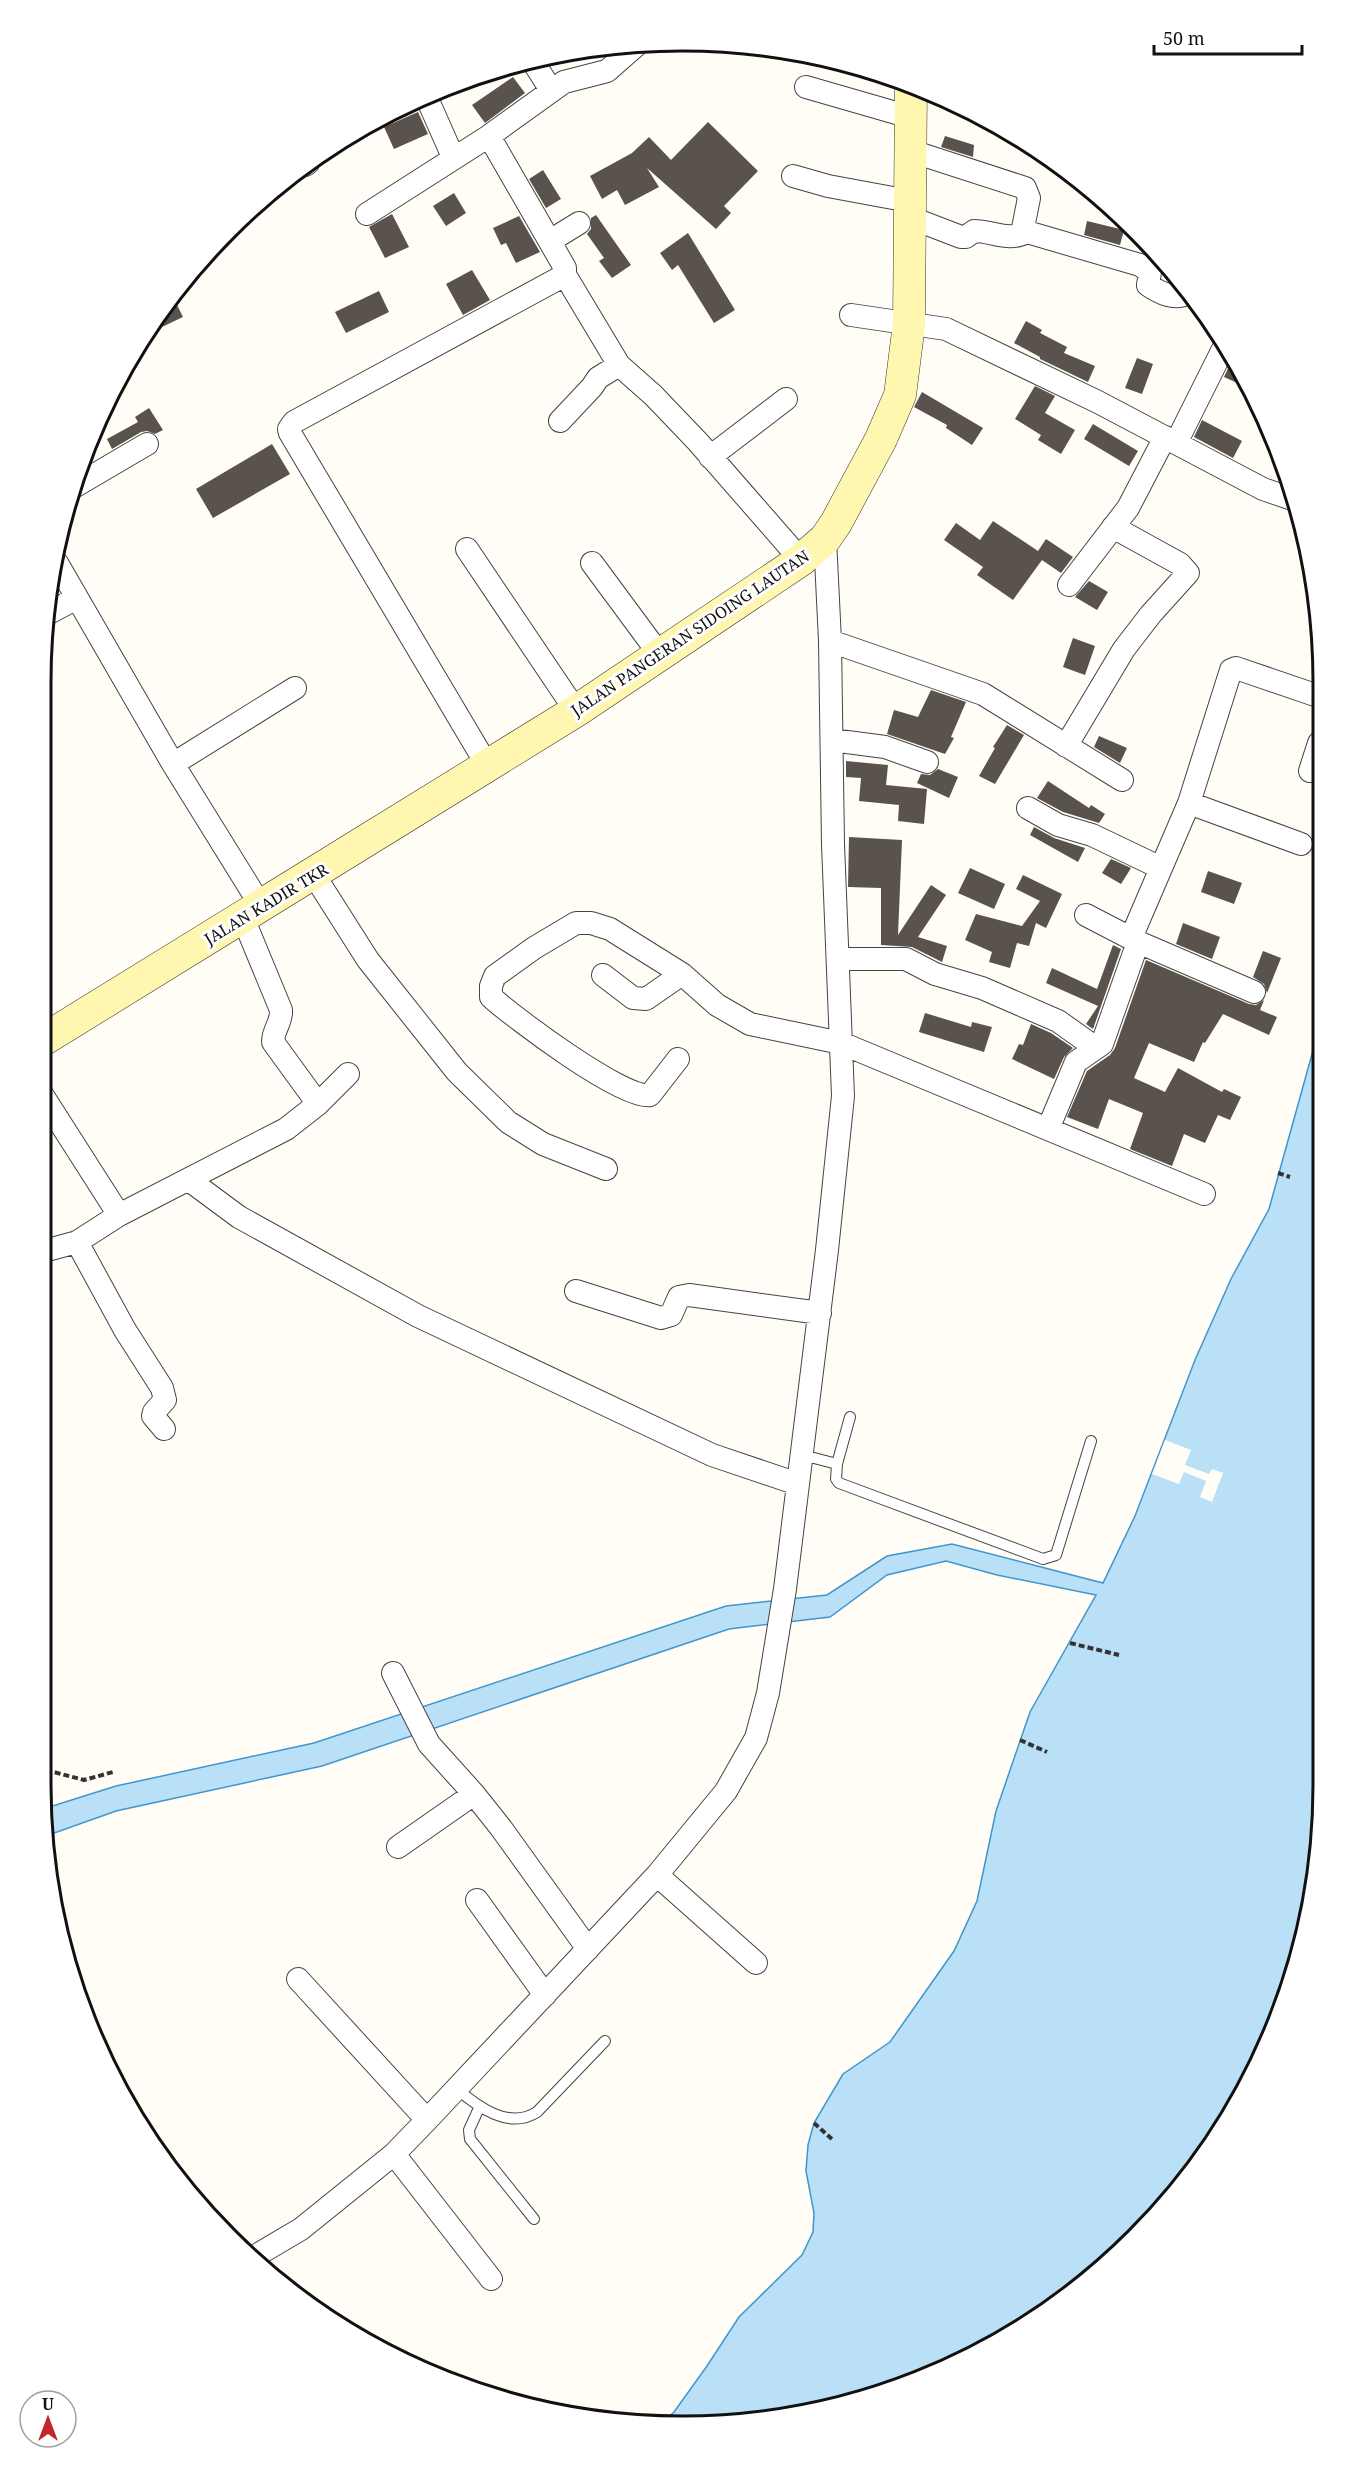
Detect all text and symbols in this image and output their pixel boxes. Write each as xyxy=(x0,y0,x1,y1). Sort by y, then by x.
scale bar xyxy=(1154,18,1302,56)
text: 50 m xyxy=(1163,26,1205,50)
street label: JALAN PANGERAN SIDOING LAUTAN xyxy=(566,545,813,722)
street label: JALAN KADIR TKR xyxy=(199,858,332,950)
north arrow xyxy=(18,2389,78,2449)
text: U xyxy=(42,2393,54,2415)

